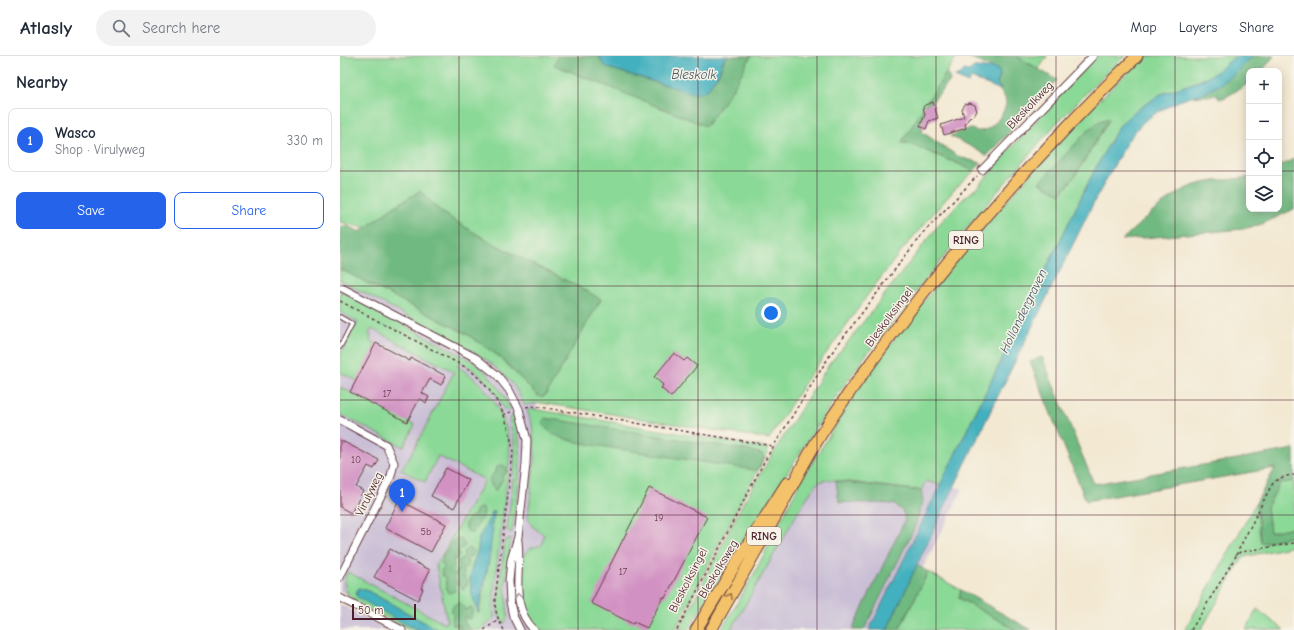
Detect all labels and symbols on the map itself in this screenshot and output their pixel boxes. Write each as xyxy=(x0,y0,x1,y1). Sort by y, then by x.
water label: Bleskolk xyxy=(671,67,717,82)
street label: Bleskolkweg xyxy=(1004,78,1056,132)
road number: RING xyxy=(949,231,983,249)
water label: Hollandergraven xyxy=(996,267,1050,355)
street label: Bleskolksingel xyxy=(862,285,916,349)
your location xyxy=(761,303,781,323)
house number: 17 xyxy=(383,388,392,400)
house number: 10 xyxy=(351,454,361,466)
street label: Virulyweg xyxy=(352,470,386,518)
pin: 1 xyxy=(389,479,415,512)
house number: 19 xyxy=(654,512,664,524)
house number: 5b xyxy=(421,526,431,538)
road number: RING xyxy=(747,527,781,545)
street label: Bleskolksweg xyxy=(695,537,741,601)
street label: Bleskolksingel xyxy=(666,545,710,615)
house number: 1 xyxy=(388,563,392,575)
house number: 17 xyxy=(619,566,628,578)
one-way arrow xyxy=(514,592,523,599)
one-way arrow xyxy=(726,593,733,600)
scale bar xyxy=(352,602,416,621)

